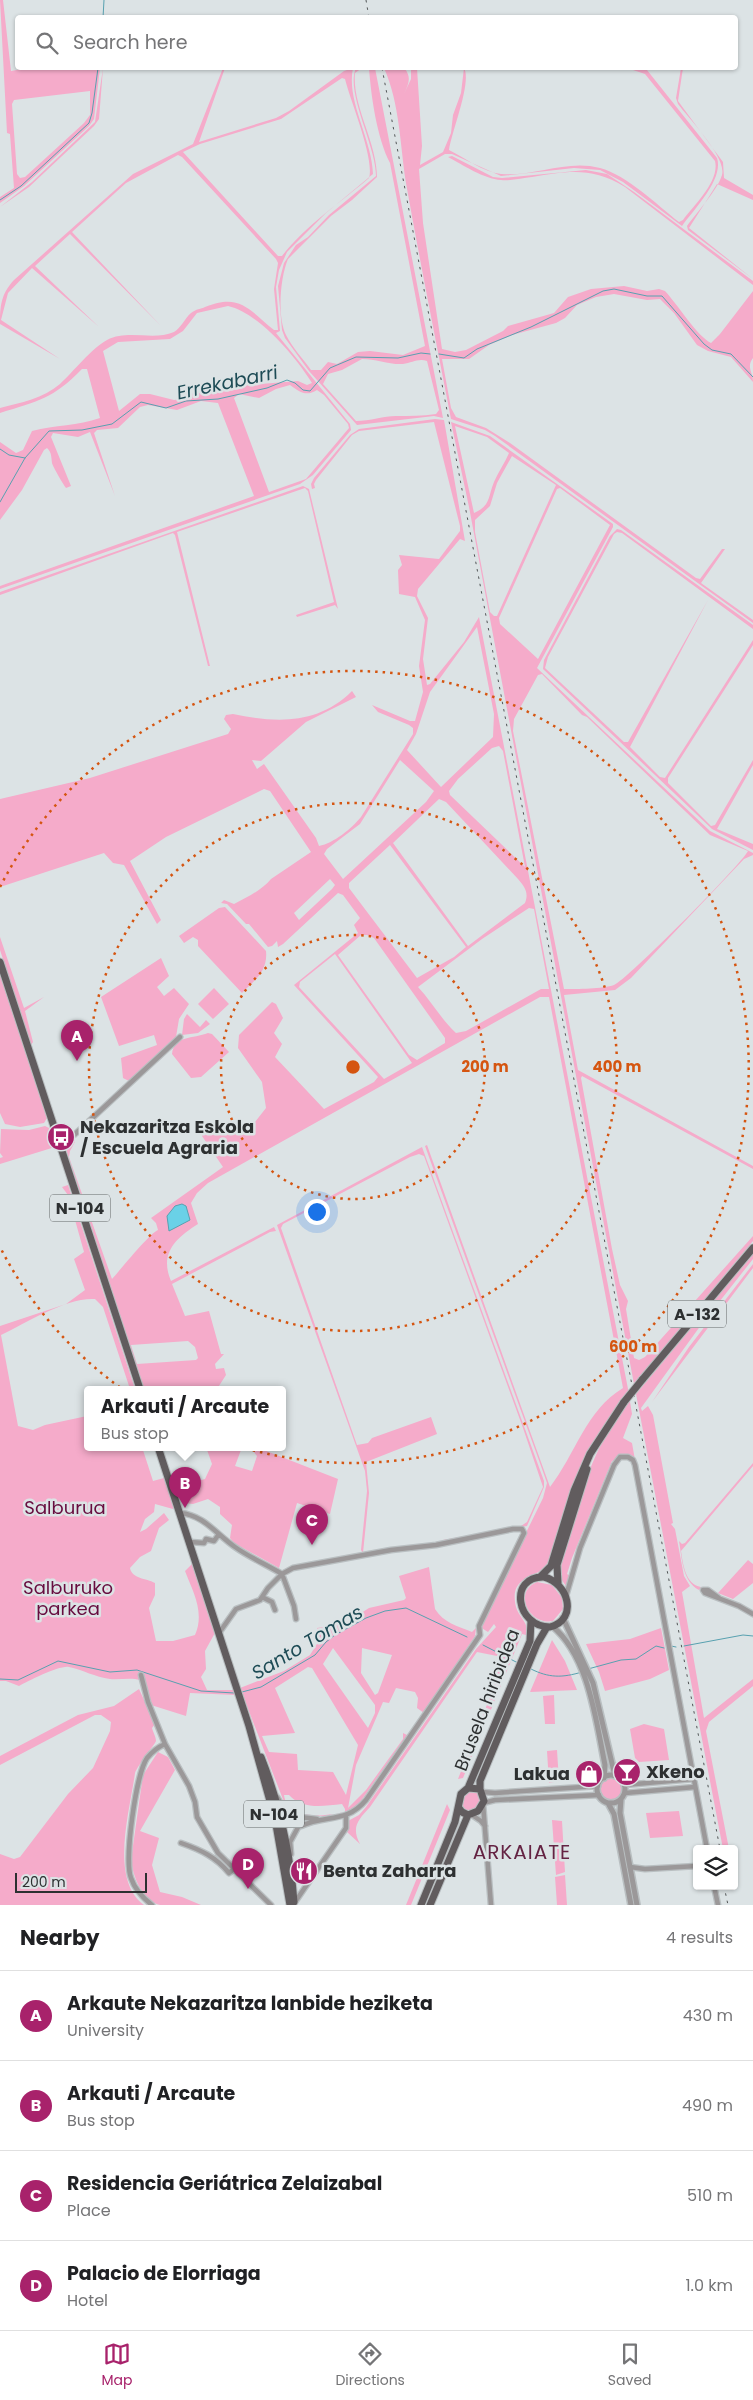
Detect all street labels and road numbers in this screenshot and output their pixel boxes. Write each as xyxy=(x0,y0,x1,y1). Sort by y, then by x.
road number: N-104 xyxy=(50,1194,110,1222)
road number: A-132 xyxy=(668,1300,726,1328)
street label: Brusela hiribidea xyxy=(448,1625,525,1775)
road number: N-104 xyxy=(244,1800,304,1828)

